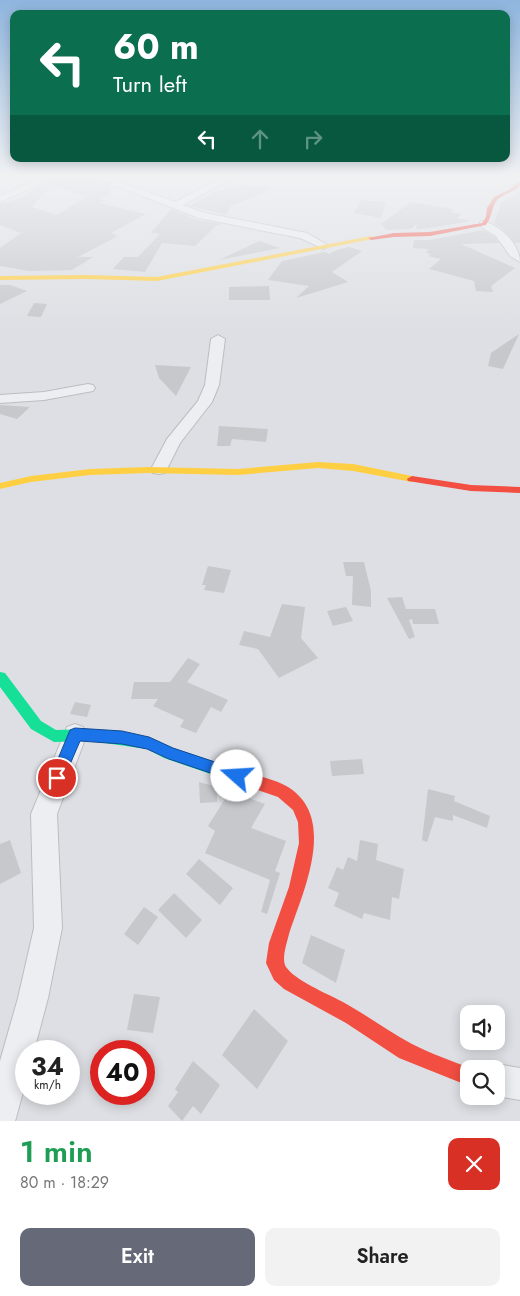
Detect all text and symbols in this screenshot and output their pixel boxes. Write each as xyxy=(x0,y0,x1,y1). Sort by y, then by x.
text: 60 m xyxy=(113,22,199,72)
icon: left xyxy=(30,30,95,95)
text: Turn left xyxy=(113,68,187,100)
icon: left xyxy=(193,125,221,153)
icon: ahead xyxy=(246,125,274,153)
icon: right xyxy=(299,125,327,153)
position arrow xyxy=(210,749,262,801)
pin xyxy=(36,757,78,799)
icon: arrive xyxy=(43,764,71,792)
map controls xyxy=(460,1005,505,1105)
button: sound xyxy=(460,1005,505,1050)
speed limit sign: 40 xyxy=(90,1040,155,1105)
text: 34 xyxy=(31,1048,64,1084)
button: search xyxy=(460,1060,505,1105)
text: km/h xyxy=(34,1076,61,1094)
text: 1 min xyxy=(20,1130,93,1173)
button: close xyxy=(448,1138,500,1190)
text: 80 m · 18:29 xyxy=(20,1171,109,1194)
button: Exit xyxy=(20,1228,255,1286)
button: Share xyxy=(265,1228,500,1286)

